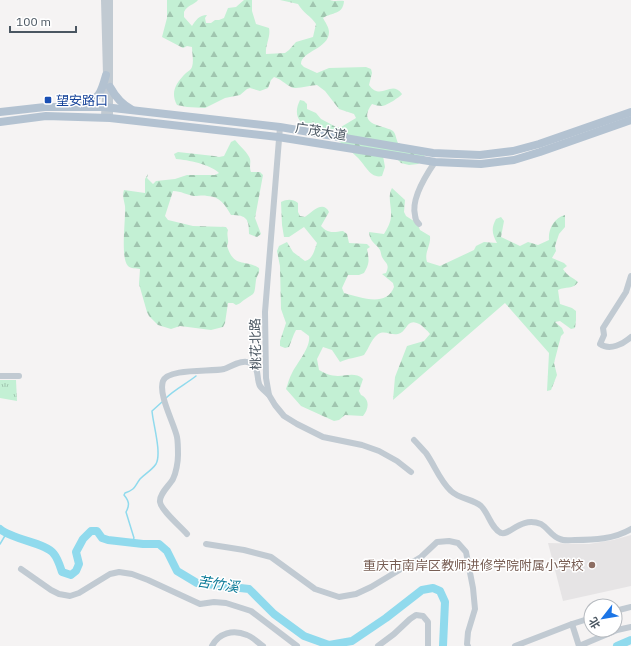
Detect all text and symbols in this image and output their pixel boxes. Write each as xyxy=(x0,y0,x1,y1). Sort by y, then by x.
scale bar xyxy=(10,8,76,34)
text: 100 m xyxy=(16,14,51,29)
place label: 望安路口 xyxy=(56,92,108,109)
marker: 望安路口 xyxy=(43,95,53,105)
street label: 广茂大道 xyxy=(294,119,348,144)
street label: 桃花北路 xyxy=(247,318,264,370)
place label: 重庆市南岸区教师进修学院附属小学校 xyxy=(363,557,584,574)
marker: 重庆市南岸区教师进修学院附属小学校 xyxy=(587,560,597,570)
water label: 苦竹溪 xyxy=(196,572,242,596)
north arrow xyxy=(583,598,623,638)
text: 北 xyxy=(586,615,603,631)

